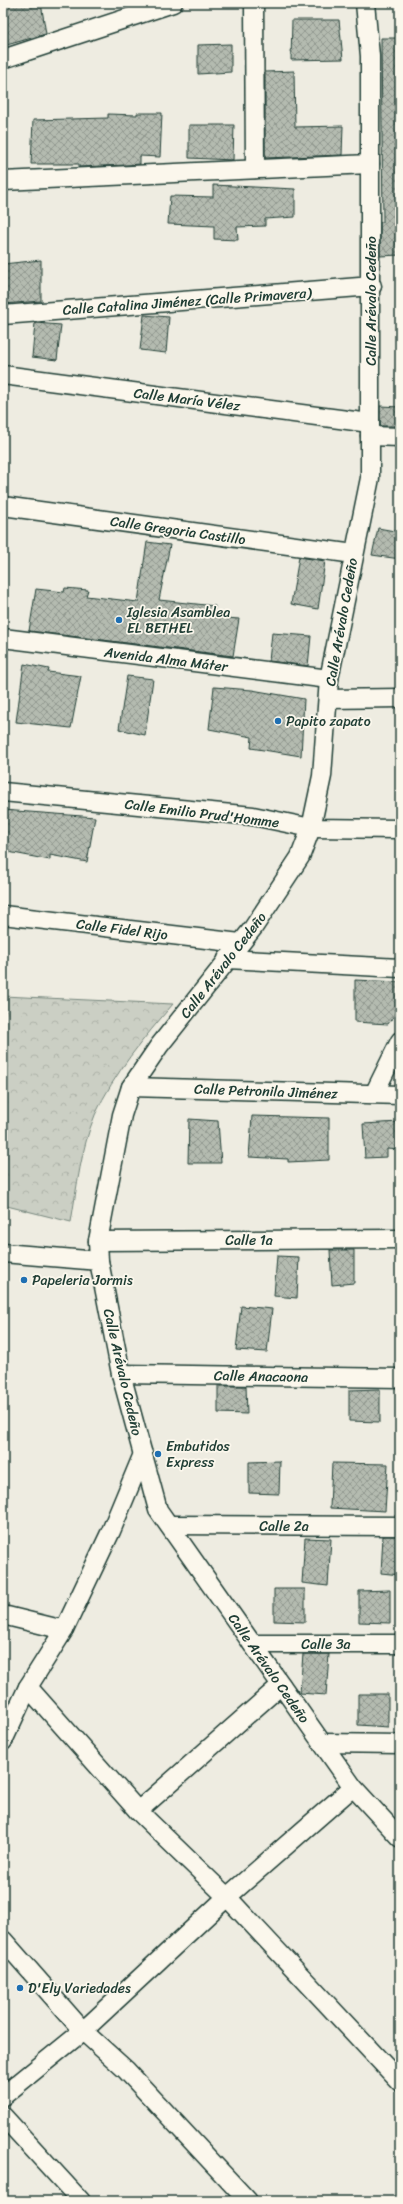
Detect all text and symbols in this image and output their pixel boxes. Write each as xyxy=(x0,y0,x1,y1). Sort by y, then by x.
street label: Calle Arévalo Cedeño xyxy=(359,236,384,366)
street label: Calle Catalina Jiménez (Calle Primavera) xyxy=(62,280,313,323)
street label: Calle María Vélez xyxy=(132,381,242,418)
street label: Calle Gregoria Castillo xyxy=(109,509,247,552)
street label: Calle Arévalo Cedeño xyxy=(318,556,365,688)
place label: Iglesia Asamblea EL BETHEL xyxy=(126,600,230,641)
marker: Iglesia Asamblea EL BETHEL xyxy=(114,615,124,625)
street label: Avenida Alma Máter xyxy=(102,639,230,680)
place label: Papito zapato xyxy=(286,709,371,734)
marker: Papito zapato xyxy=(273,716,283,726)
street label: Calle Emilio Prud'Homme xyxy=(123,792,281,835)
street label: Calle Arévalo Cedeño xyxy=(174,907,273,1024)
street label: Calle Fidel Rijo xyxy=(75,911,169,948)
street label: Calle Petronila Jiménez xyxy=(194,1076,339,1107)
street label: Calle 1a xyxy=(225,1228,273,1253)
place label: Papeleria Jormis xyxy=(32,1268,133,1293)
marker: Papeleria Jormis xyxy=(19,1275,29,1285)
street label: Calle Arévalo Cedeño xyxy=(96,1306,149,1438)
street label: Calle Anacaona xyxy=(214,1363,308,1390)
place label: Embutidos Express xyxy=(166,1434,230,1475)
marker: Embutidos Express xyxy=(153,1449,163,1459)
street label: Calle 2a xyxy=(259,1514,309,1539)
street label: Calle Arévalo Cedeño xyxy=(221,1608,316,1729)
street label: Calle 3a xyxy=(301,1632,351,1657)
place label: D'Ely Variedades xyxy=(28,1976,131,2001)
marker: D'Ely Variedades xyxy=(15,1983,25,1993)

